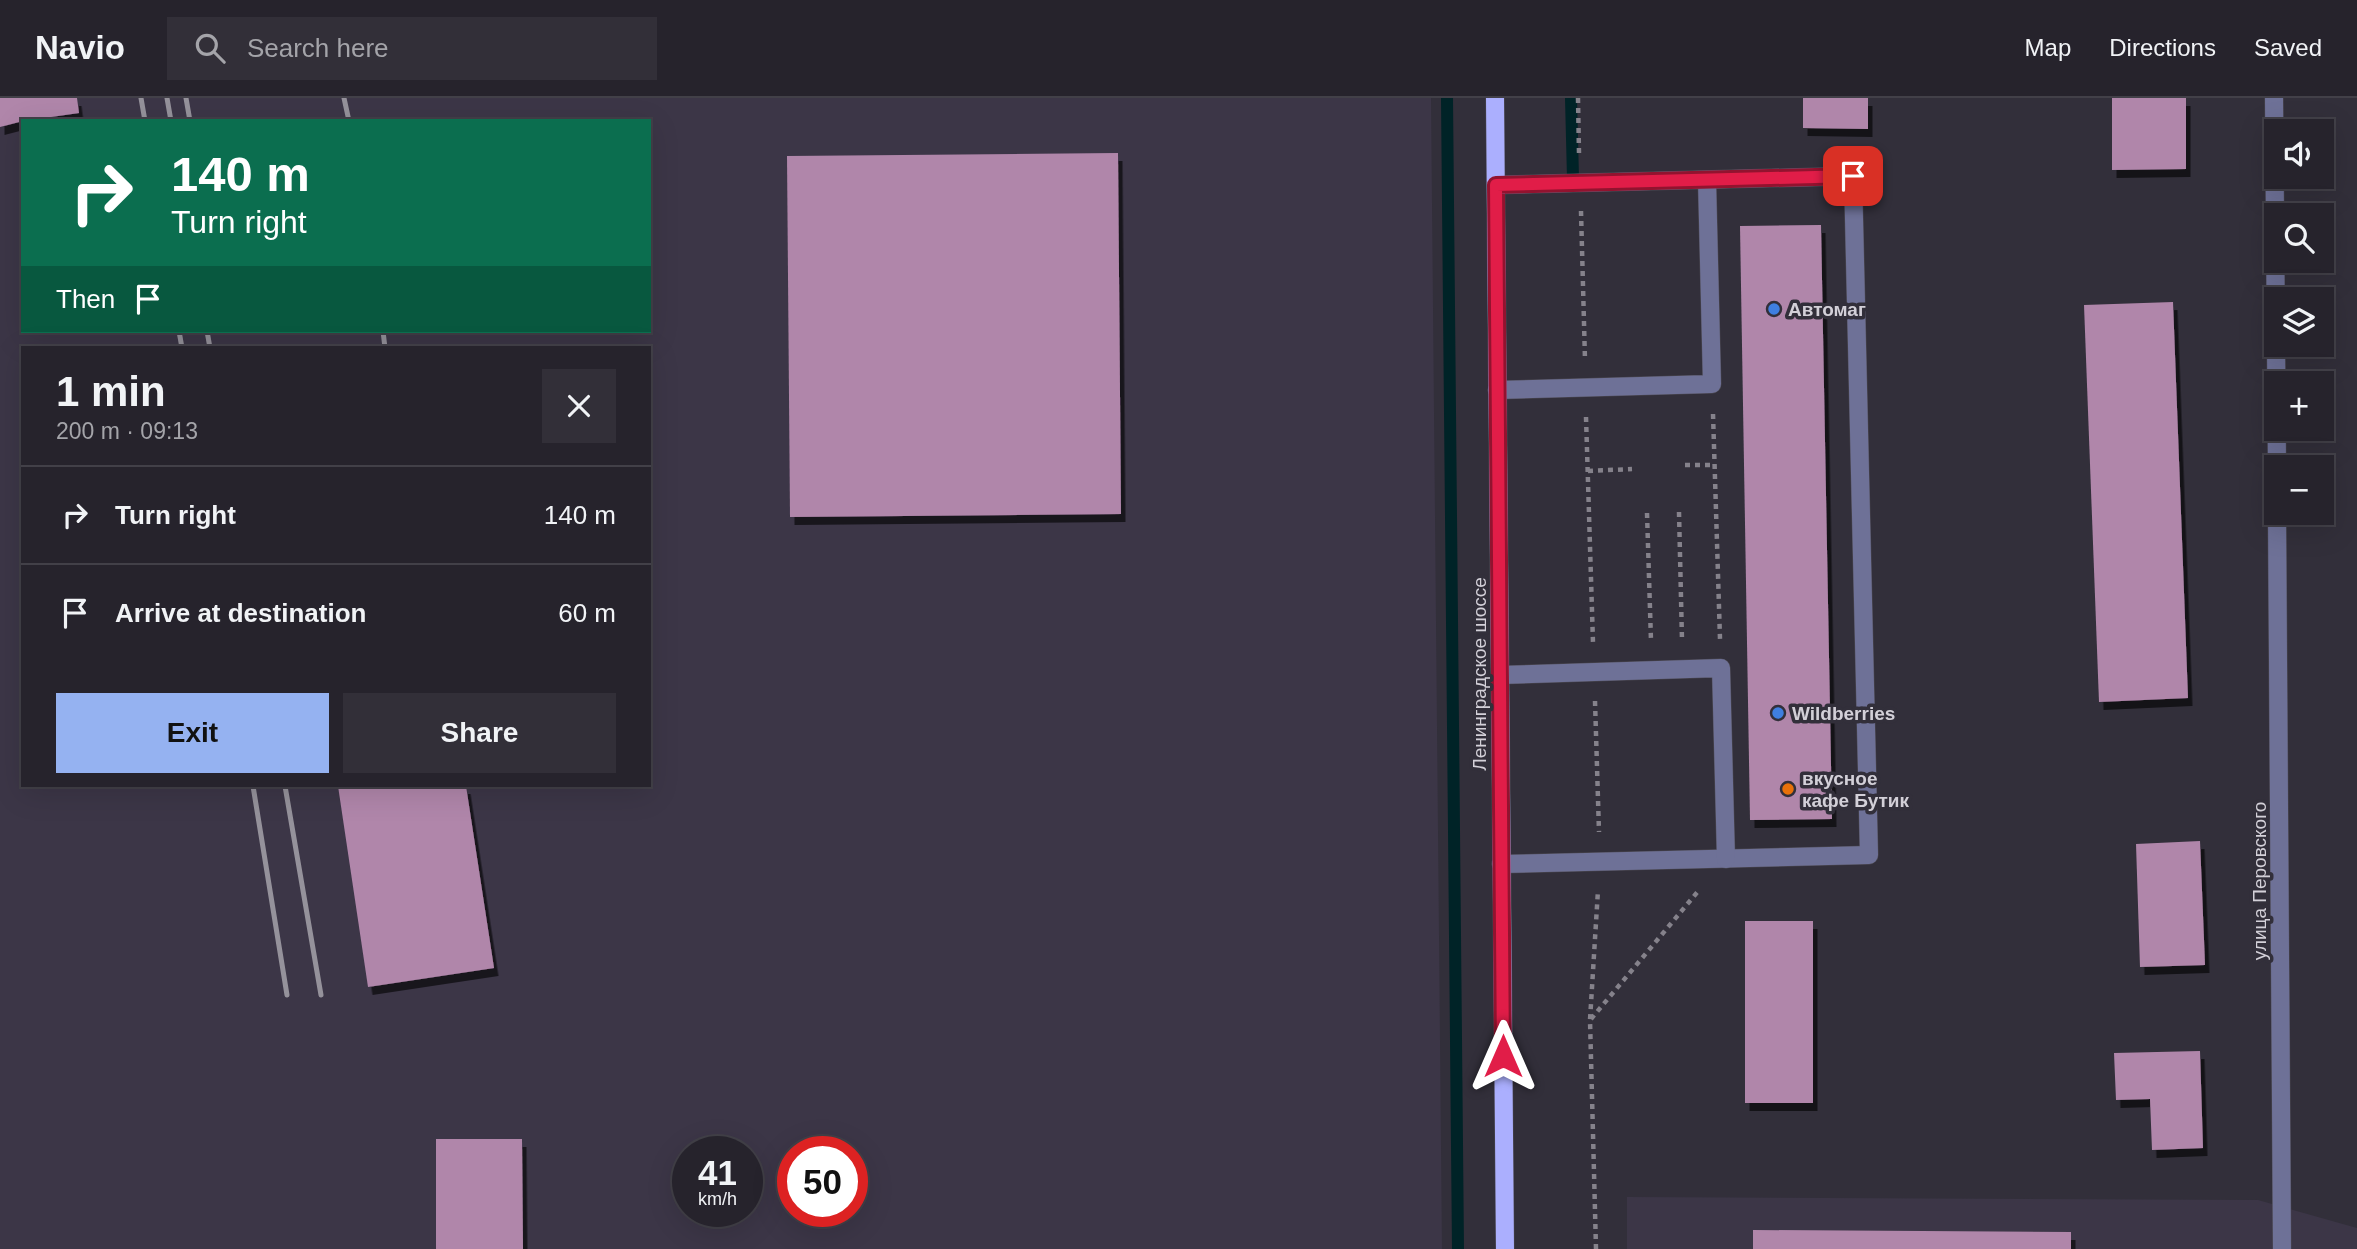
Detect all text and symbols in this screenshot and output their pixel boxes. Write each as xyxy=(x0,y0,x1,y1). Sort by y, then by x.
search box xyxy=(167,17,657,80)
text: Navio xyxy=(35,29,125,66)
icon: search xyxy=(191,29,229,67)
text: Search here xyxy=(247,33,389,63)
text: Map xyxy=(2025,34,2071,61)
text: Directions xyxy=(2109,34,2216,61)
text: Saved xyxy=(2254,34,2322,61)
map controls xyxy=(2264,119,2334,525)
button: sound xyxy=(2264,119,2334,189)
pin xyxy=(1823,146,1883,206)
icon: right xyxy=(56,147,147,238)
text: 140 m xyxy=(171,147,310,201)
icon: arrive xyxy=(1834,157,1872,195)
button: search xyxy=(2264,203,2334,273)
text: Turn right xyxy=(171,204,307,240)
icon: arrive xyxy=(129,280,167,318)
text: Then xyxy=(56,284,115,314)
button: layers xyxy=(2264,287,2334,357)
place label: Автомаг xyxy=(1788,299,1866,320)
marker: Автомаг xyxy=(1766,301,1782,317)
text: 1 min xyxy=(56,368,166,415)
button: close xyxy=(542,369,616,443)
button: + xyxy=(2264,371,2334,441)
text: 200 m · 09:13 xyxy=(56,418,198,444)
button: − xyxy=(2264,455,2334,525)
icon: right xyxy=(56,496,94,534)
text: Turn right xyxy=(115,500,236,530)
text: 140 m xyxy=(544,500,616,530)
street label: Ленинградское шоссе xyxy=(1469,577,1490,771)
icon: arrive xyxy=(56,594,94,632)
text: Arrive at destination xyxy=(115,598,366,628)
text: 60 m xyxy=(558,598,616,628)
button: Exit xyxy=(56,693,329,773)
button: Share xyxy=(343,693,616,773)
place label: Wildberries xyxy=(1792,703,1895,724)
marker: Wildberries xyxy=(1770,705,1786,721)
place label: вкусное кафе Бутик xyxy=(1802,768,1909,811)
marker: вкусное кафе Бутик xyxy=(1780,781,1796,797)
street label: улица Перовского xyxy=(2249,802,2270,960)
position arrow xyxy=(1466,1019,1540,1093)
speed limit sign: 50 xyxy=(777,1136,868,1227)
text: 41 xyxy=(698,1153,737,1192)
text: km/h xyxy=(698,1189,737,1209)

